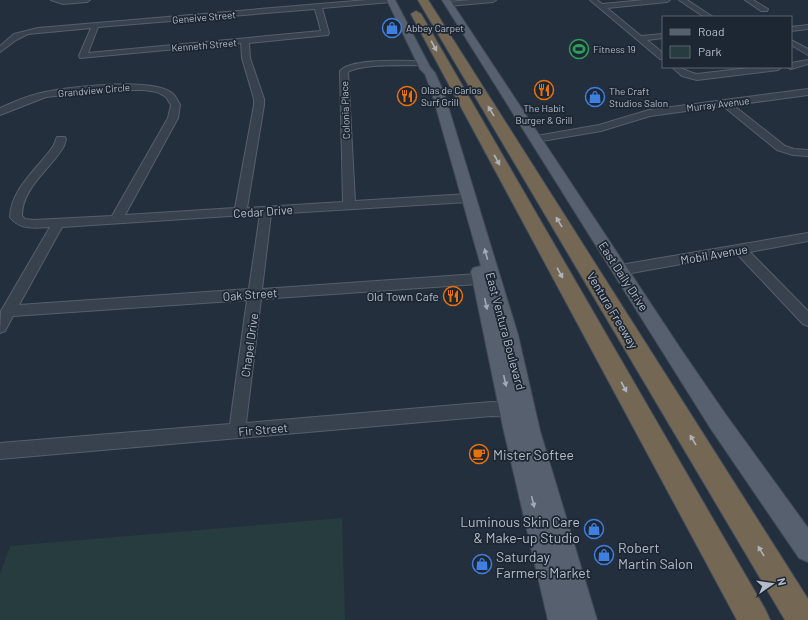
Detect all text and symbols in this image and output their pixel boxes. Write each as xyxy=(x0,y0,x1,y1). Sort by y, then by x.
street label: Geneive Street xyxy=(172,8,237,26)
legend xyxy=(662,16,792,68)
shop icon: Abbey Carpet xyxy=(381,17,403,39)
place label: Abbey Carpet xyxy=(406,22,464,34)
text: Road xyxy=(698,24,725,38)
street label: Kenneth Street xyxy=(171,36,238,54)
sports icon: Fitness 19 xyxy=(568,38,590,60)
one-way arrow xyxy=(430,40,437,52)
place label: Fitness 19 xyxy=(593,43,636,55)
text: Park xyxy=(698,44,722,58)
restaurant icon: The Habit Burger & Grill xyxy=(533,79,555,101)
street label: Grandview Circle xyxy=(57,81,131,99)
street label: Colonia Place xyxy=(338,81,352,139)
place label: Olas de Carlos Surf Grill xyxy=(421,84,482,108)
restaurant icon: Olas de Carlos Surf Grill xyxy=(396,85,418,107)
place label: The Craft Studios Salon xyxy=(609,85,668,109)
shop icon: The Craft Studios Salon xyxy=(584,86,606,108)
street label: Murray Avenue xyxy=(686,94,750,114)
place label: The Habit Burger & Grill xyxy=(516,102,572,126)
one-way arrow xyxy=(487,106,495,116)
one-way arrow xyxy=(494,154,501,165)
street label: Cedar Drive xyxy=(233,202,293,220)
one-way arrow xyxy=(555,217,563,227)
street label: East Daily Drive xyxy=(596,239,652,313)
street label: Mobil Avenue xyxy=(679,241,749,267)
one-way arrow xyxy=(483,248,489,260)
one-way arrow xyxy=(557,267,564,279)
street label: Ventura Freeway xyxy=(585,269,642,351)
street label: East Ventura Boulevard xyxy=(484,271,528,391)
street label: Oak Street xyxy=(222,285,278,303)
restaurant icon: Old Town Cafe xyxy=(442,285,464,307)
place label: Old Town Cafe xyxy=(367,289,439,303)
one-way arrow xyxy=(484,298,490,310)
street label: Chapel Drive xyxy=(238,312,260,378)
one-way arrow xyxy=(502,375,508,388)
one-way arrow xyxy=(620,381,627,393)
street label: Fir Street xyxy=(238,420,288,438)
one-way arrow xyxy=(689,434,696,446)
cafe icon: Mister Softee xyxy=(468,443,490,465)
place label: Mister Softee xyxy=(493,446,574,463)
one-way arrow xyxy=(530,496,536,508)
place label: Luminous Skin Care & Make-up Studio xyxy=(460,513,580,546)
shop icon: Luminous Skin Care & Make-up Studio xyxy=(583,518,605,540)
place label: Robert Martin Salon xyxy=(618,539,693,572)
shop icon: Robert Martin Salon xyxy=(593,544,615,566)
one-way arrow xyxy=(757,545,764,557)
place label: Saturday Farmers Market xyxy=(496,548,591,581)
shop icon: Saturday Farmers Market xyxy=(471,553,493,575)
north arrow xyxy=(752,564,792,604)
text: N xyxy=(775,577,789,587)

